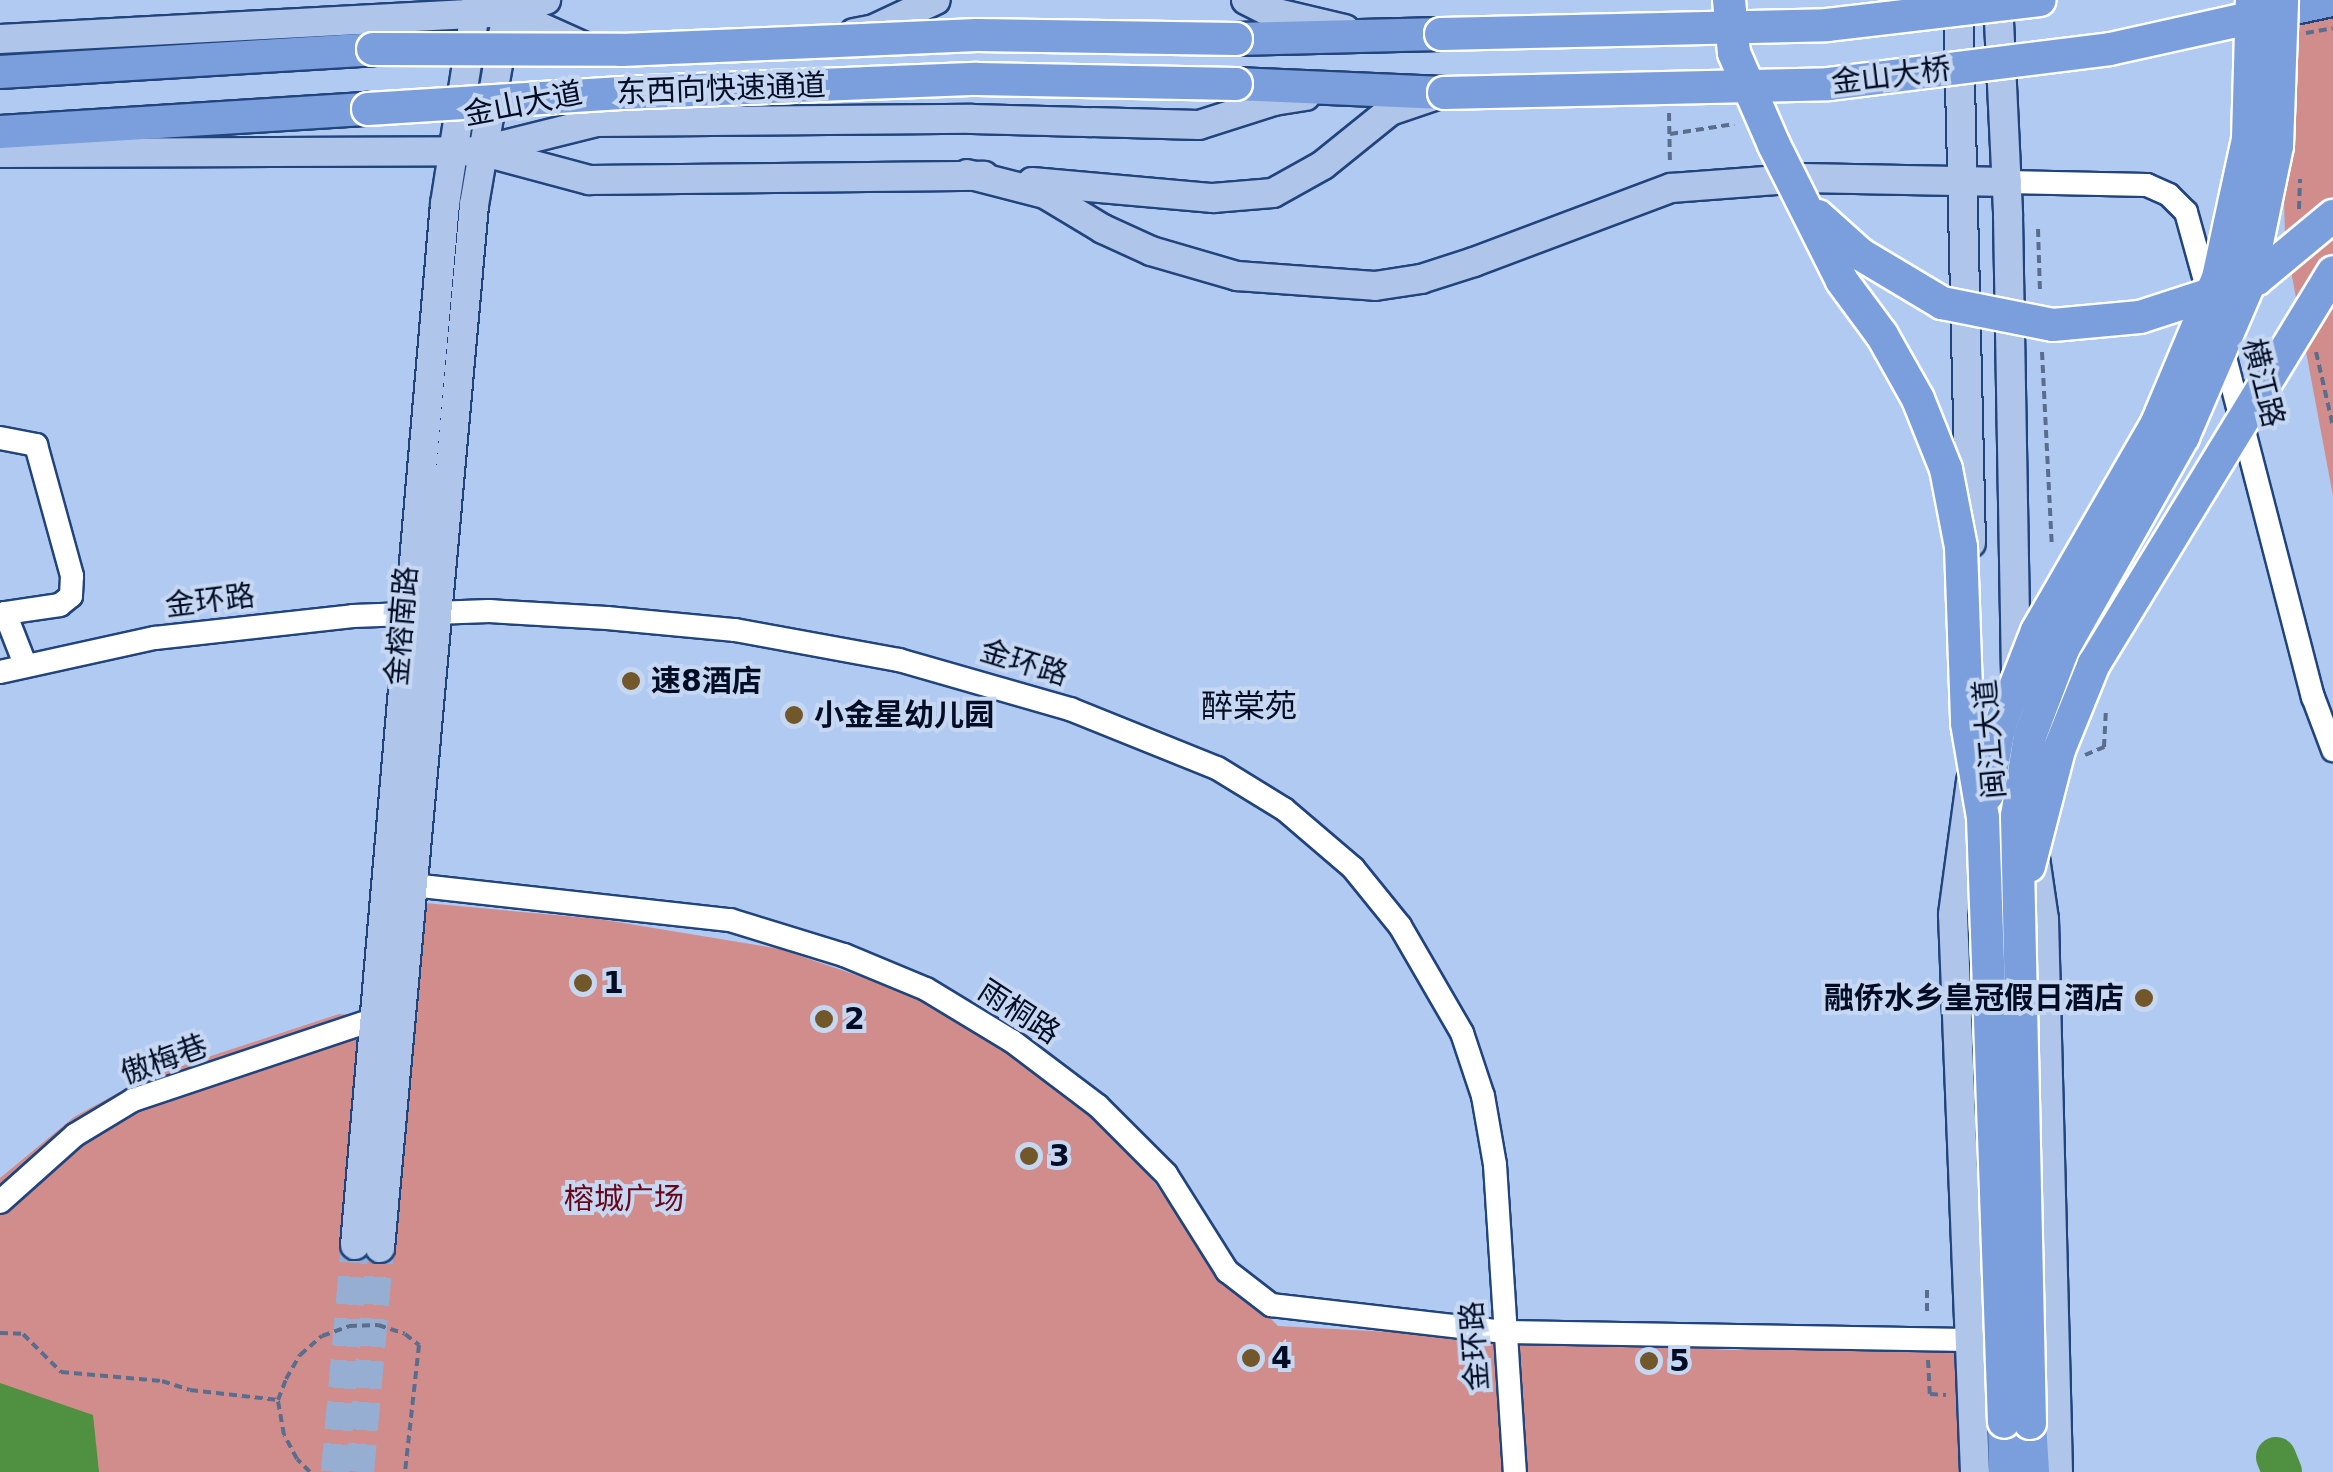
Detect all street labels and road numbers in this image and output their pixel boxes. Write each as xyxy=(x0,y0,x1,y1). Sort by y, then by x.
street label: 金山大桥 xyxy=(1829,51,1953,101)
street label: 东西向快速通道 xyxy=(615,67,827,111)
street label: 金山大道 xyxy=(461,75,585,133)
street label: 横江路 xyxy=(2235,335,2291,431)
street label: 金榕南路 xyxy=(379,565,425,687)
street label: 金环路 xyxy=(163,578,257,624)
street label: 金环路 xyxy=(976,633,1072,693)
street label: 闽江大道 xyxy=(1967,678,2013,800)
street label: 雨桐路 xyxy=(971,972,1067,1052)
street label: 傲梅巷 xyxy=(116,1028,212,1092)
street label: 金环路 xyxy=(1454,1300,1496,1392)

